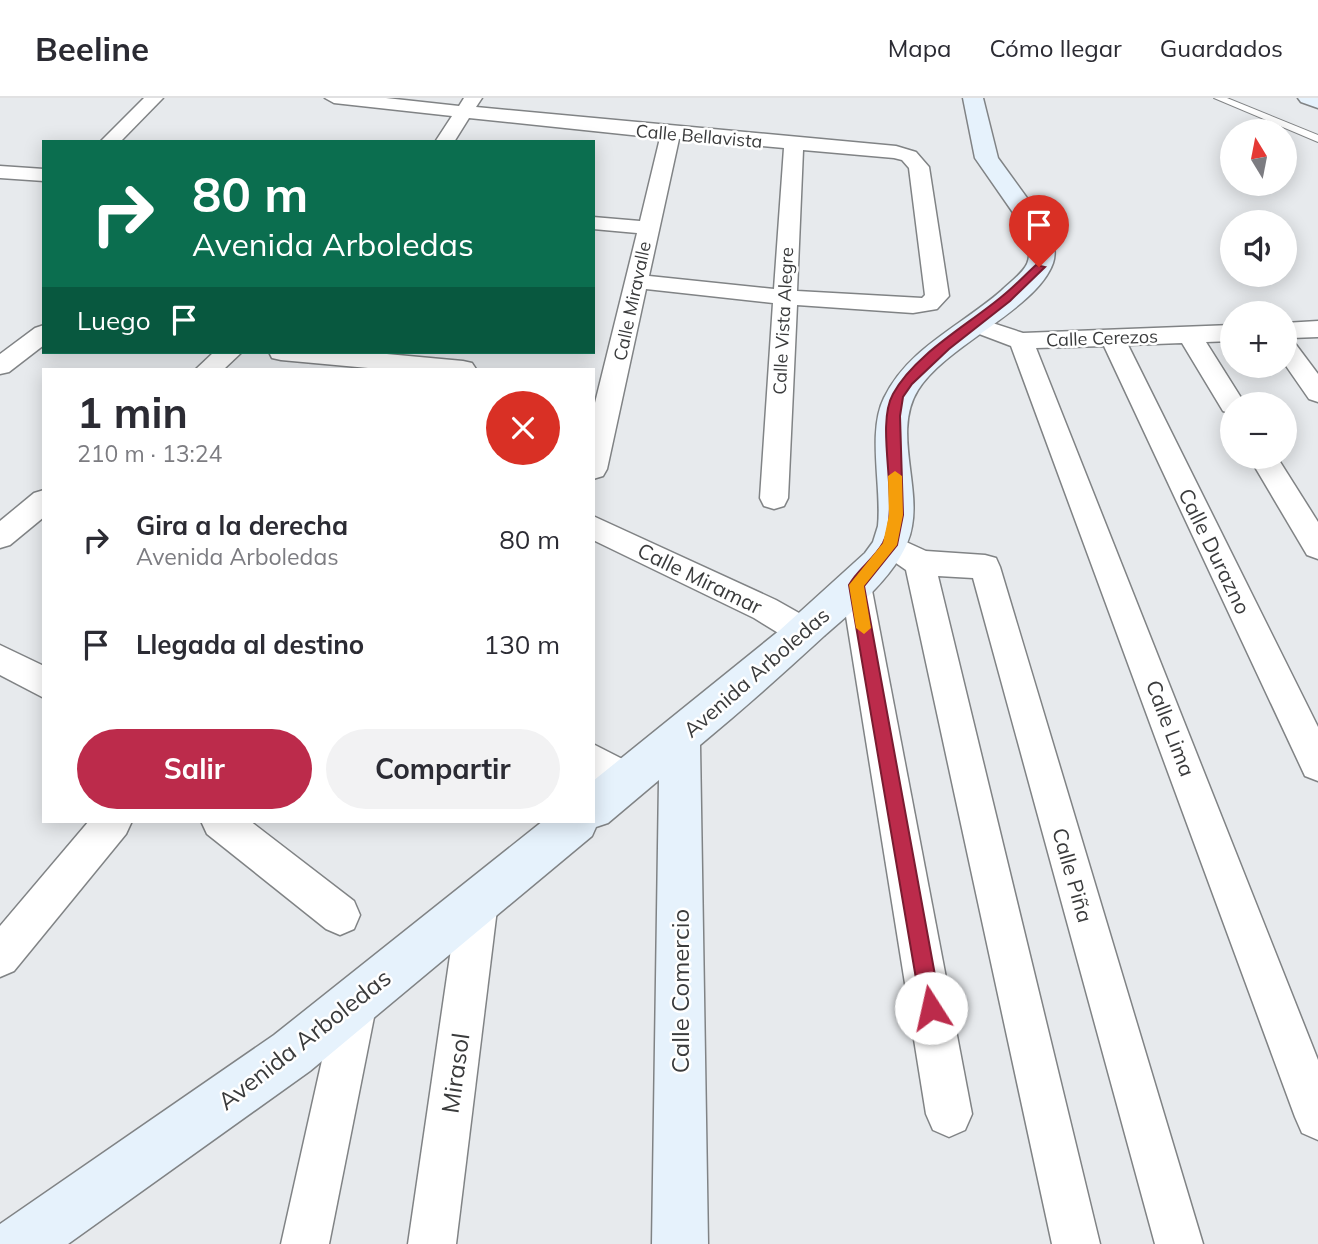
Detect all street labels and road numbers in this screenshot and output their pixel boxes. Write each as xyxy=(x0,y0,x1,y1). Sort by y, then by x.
street label: Calle Bellavista xyxy=(635,119,763,153)
street label: Calle Miravalle xyxy=(608,239,656,363)
street label: Calle Vista Alegre xyxy=(768,247,798,395)
street label: Calle Cerezos xyxy=(1046,325,1158,351)
street label: Calle Durazno xyxy=(1173,484,1257,618)
street label: Calle Miramar xyxy=(633,537,767,620)
street label: Avenida Arboledas xyxy=(678,602,834,742)
street label: Calle Lima xyxy=(1141,676,1201,780)
street label: Calle Piña xyxy=(1047,825,1099,925)
street label: Calle Comercio xyxy=(665,909,695,1073)
street label: Avenida Arboledas xyxy=(211,962,397,1116)
street label: Mirasol xyxy=(435,1031,475,1115)

